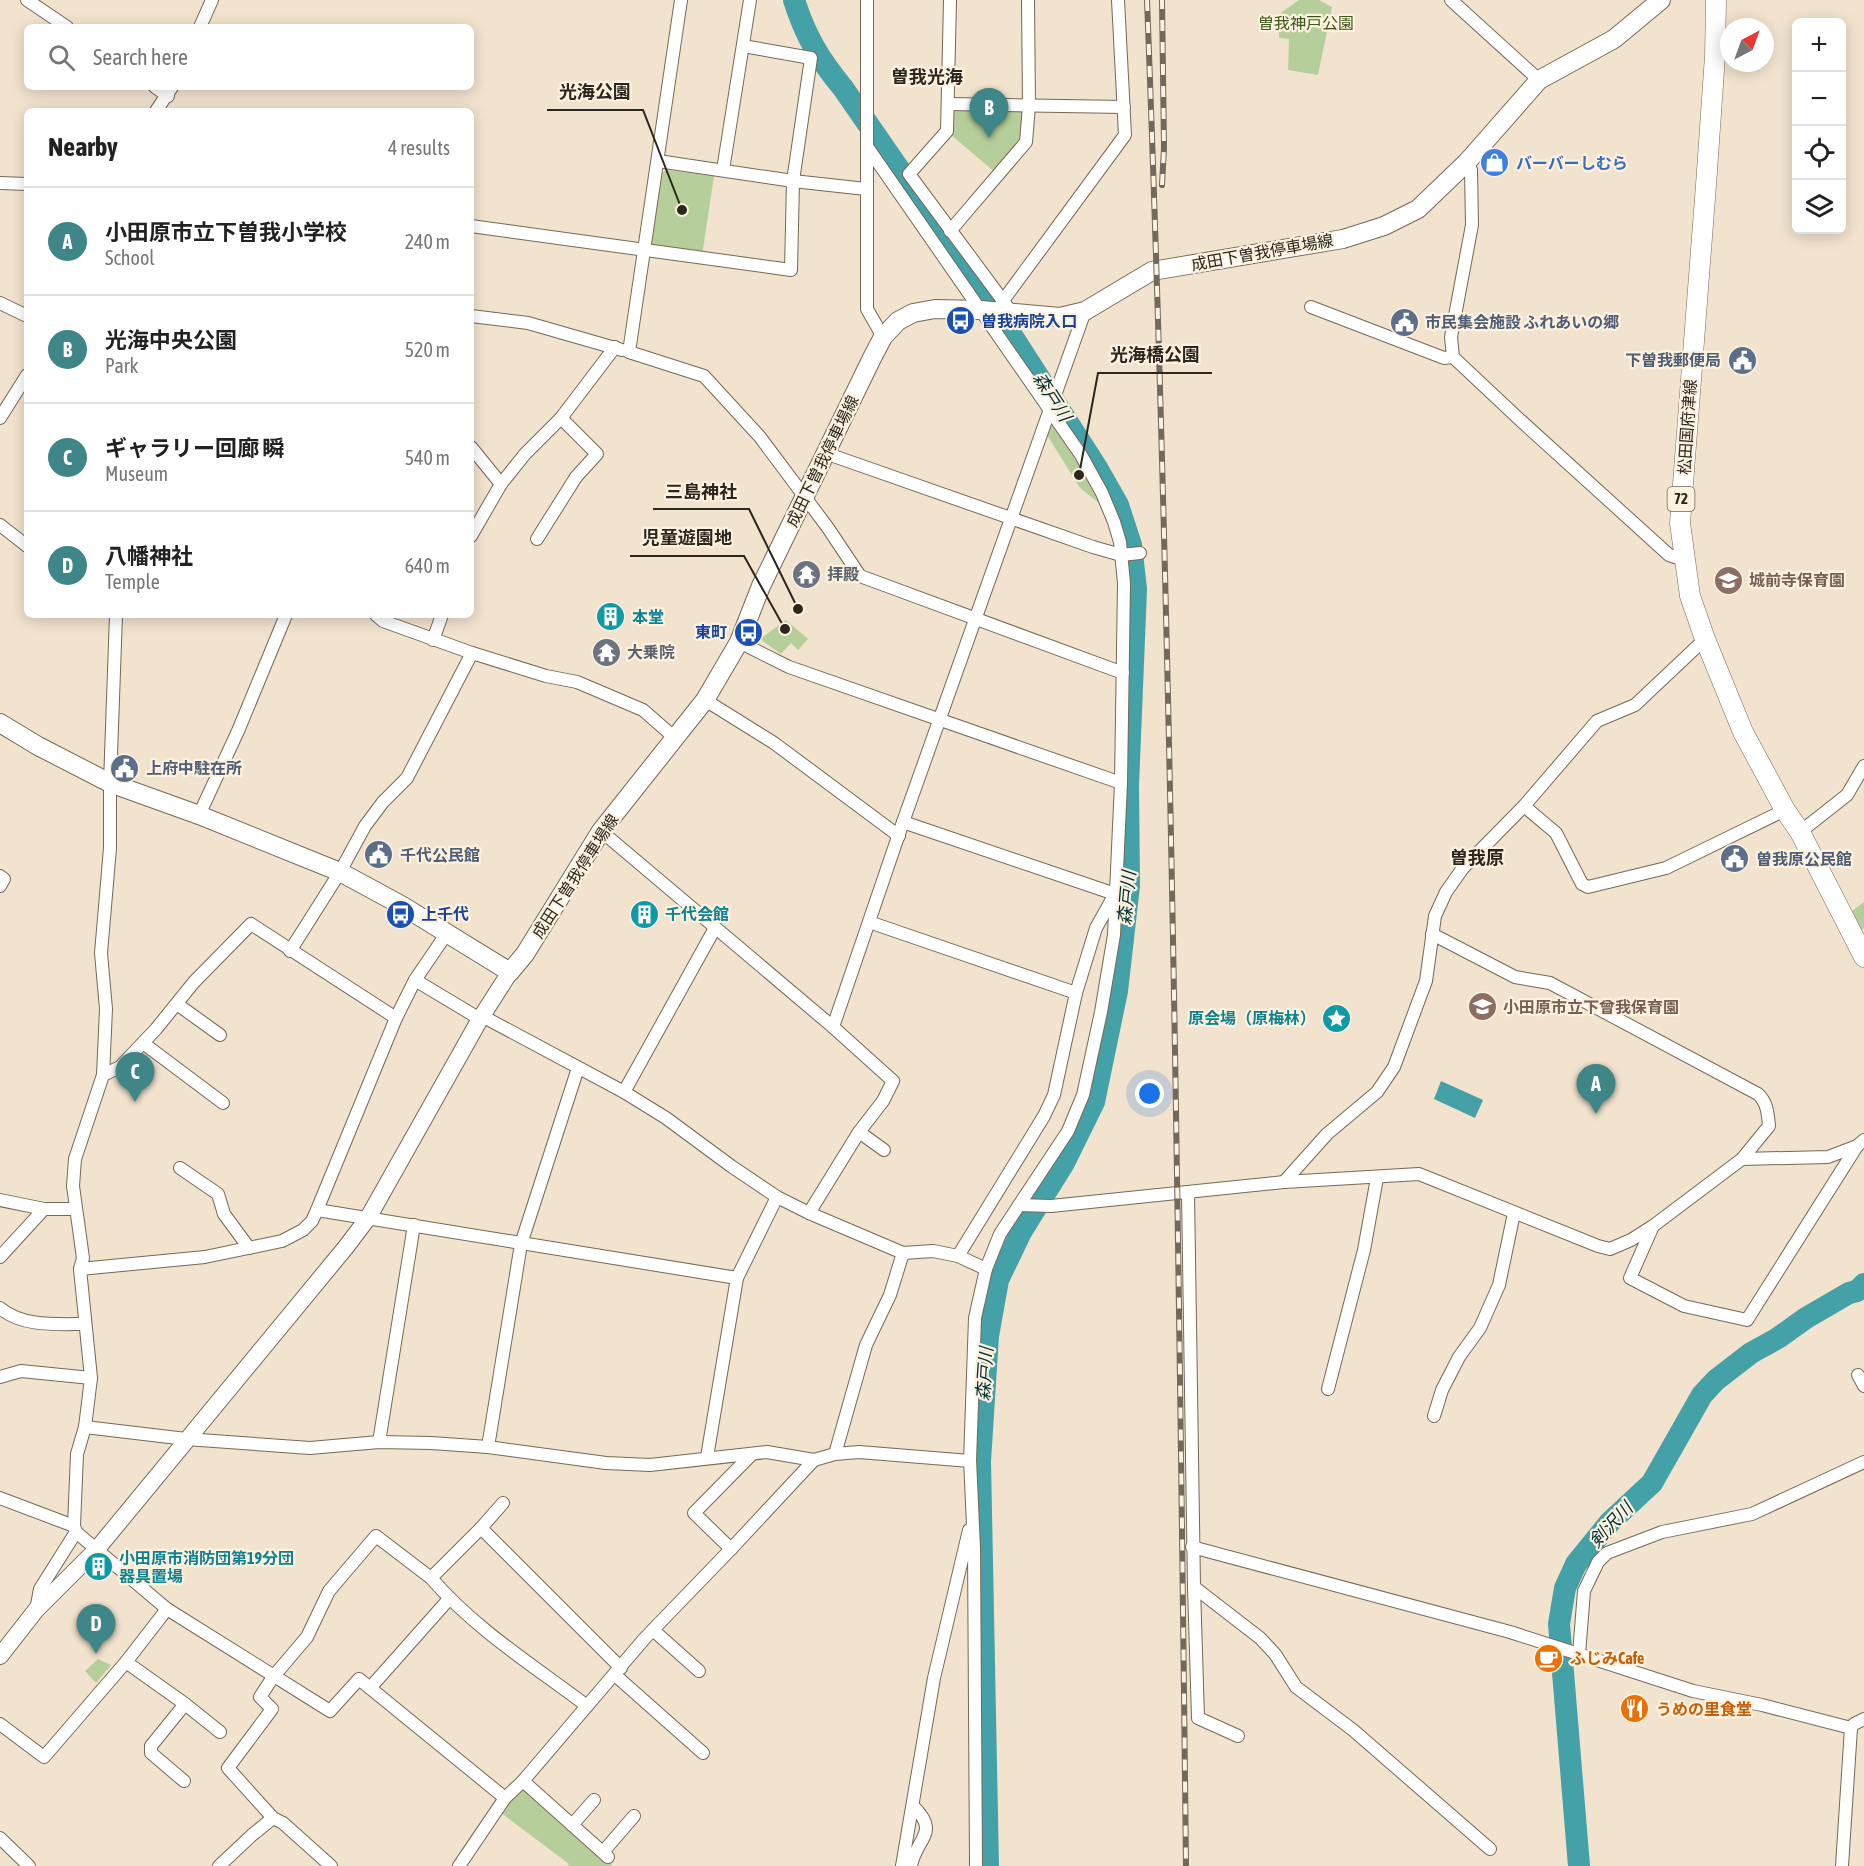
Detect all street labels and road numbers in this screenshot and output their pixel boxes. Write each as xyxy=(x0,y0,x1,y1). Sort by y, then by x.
street label: 成田下曽我停車場線 xyxy=(1190,231,1334,273)
street label: 松田国府津線 xyxy=(1675,378,1699,476)
street label: 成田下曽我停車場線 xyxy=(782,392,862,530)
road number: 72 xyxy=(1668,487,1694,511)
street label: 成田下曽我停車場線 xyxy=(528,811,622,941)

